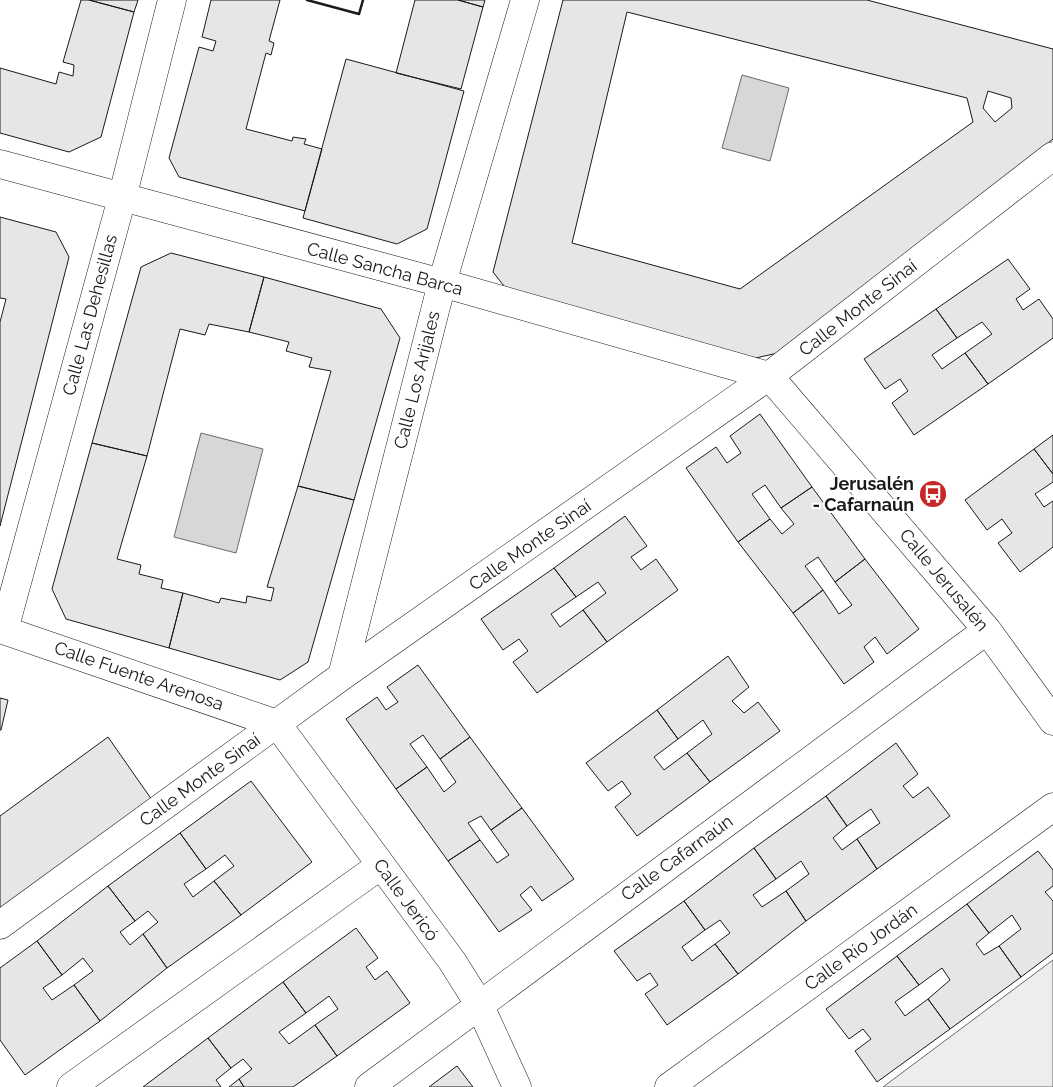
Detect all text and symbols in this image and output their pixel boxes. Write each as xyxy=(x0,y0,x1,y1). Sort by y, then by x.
street label: Calle Las Dehesillas xyxy=(58,232,121,398)
street label: Calle Sancha Barca xyxy=(305,238,465,299)
street label: Calle Monte Sinaí xyxy=(795,255,921,360)
street label: Calle Los Arijales xyxy=(389,309,444,451)
place label: Jerusalén - Cafarnaún xyxy=(812,473,914,515)
bus stop icon: Jerusalén - Cafarnaún xyxy=(918,479,948,509)
street label: Calle Monte Sinaí xyxy=(465,495,595,594)
street label: Calle Jerusalén xyxy=(895,524,993,635)
street label: Calle Fuente Arenosa xyxy=(52,637,227,714)
street label: Calle Monte Sinaí xyxy=(135,729,264,830)
street label: Calle Cafarnaún xyxy=(617,810,737,905)
street label: Calle Jericó xyxy=(370,855,443,945)
street label: Calle Río Jordán xyxy=(800,899,921,995)

